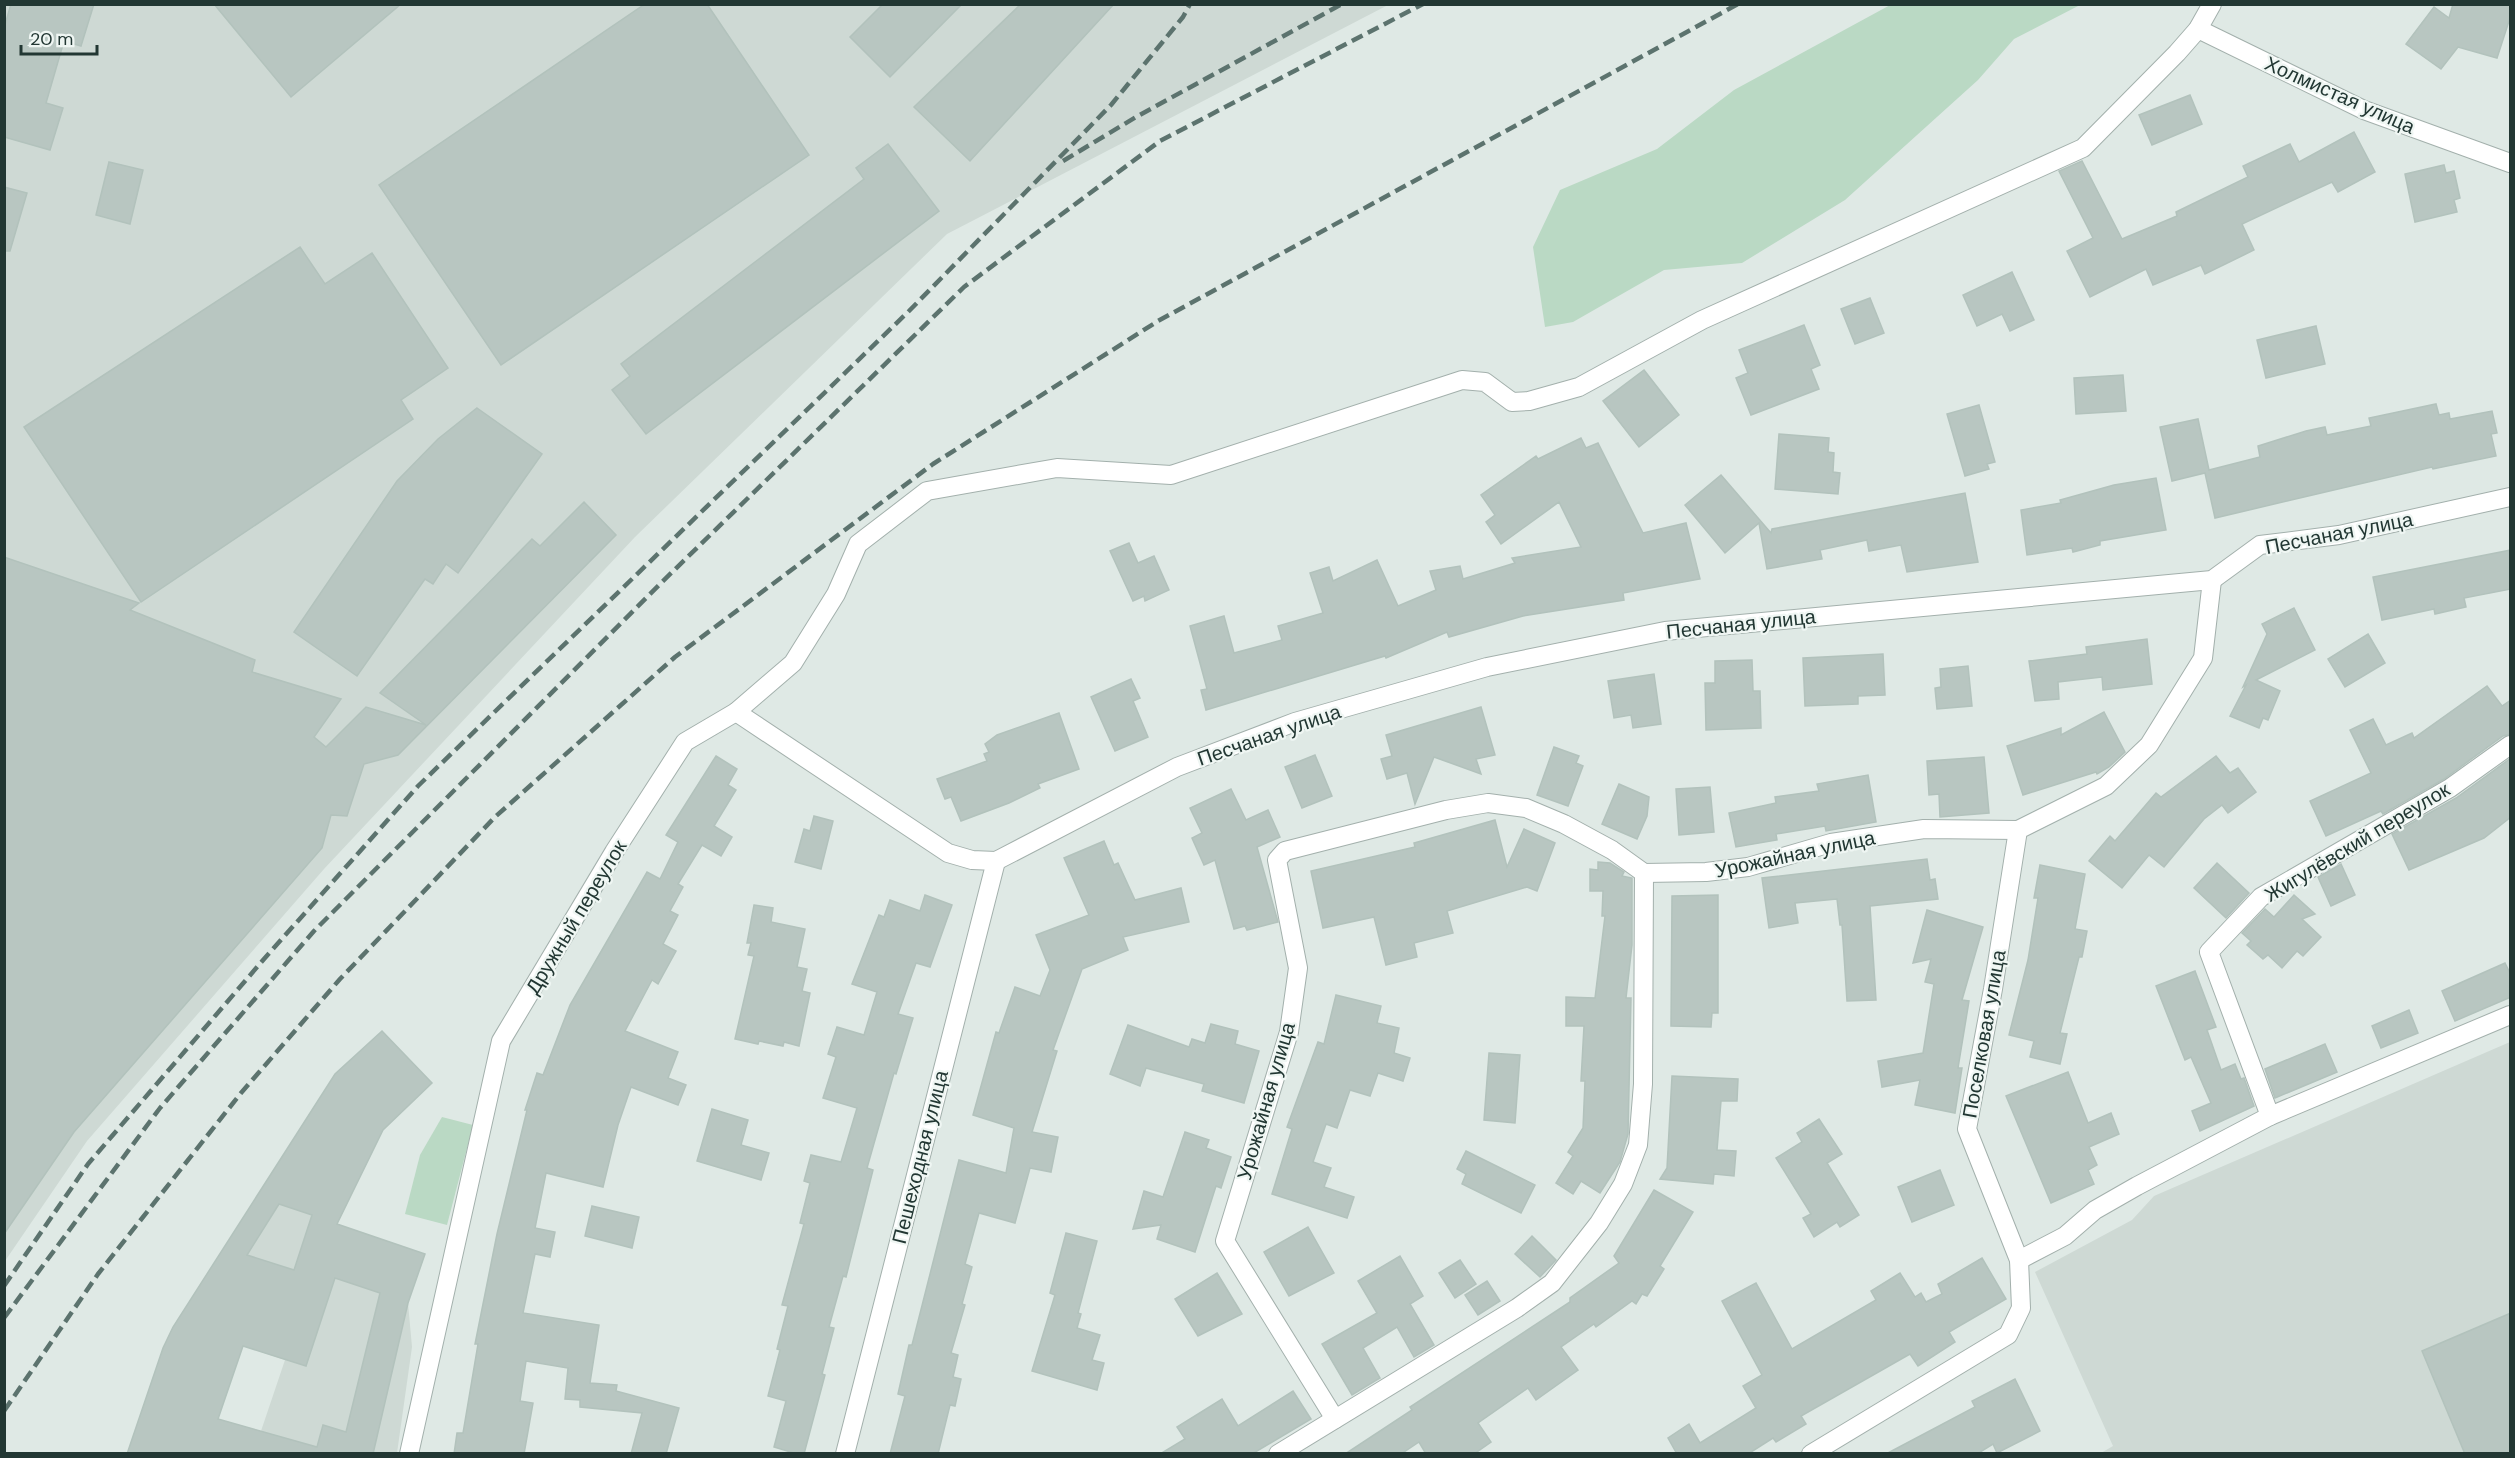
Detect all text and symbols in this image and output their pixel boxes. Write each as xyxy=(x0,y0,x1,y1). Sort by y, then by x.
scale bar xyxy=(21,18,98,56)
text: 20 m xyxy=(30,27,73,51)
street label: Холмистая улица xyxy=(2261,50,2420,140)
street label: Песчаная улица xyxy=(2263,506,2416,560)
street label: Песчаная улица xyxy=(1665,603,1818,645)
street label: Песчаная улица xyxy=(1194,698,1345,772)
street label: Жигулёвский переулок xyxy=(2260,776,2455,908)
street label: Урожайная улица xyxy=(1713,824,1878,884)
street label: Дружный переулок xyxy=(520,835,632,999)
street label: Поселковая улица xyxy=(1956,947,2012,1120)
street label: Урожайная улица xyxy=(1231,1018,1301,1183)
street label: Пешеходная улица xyxy=(886,1067,954,1246)

